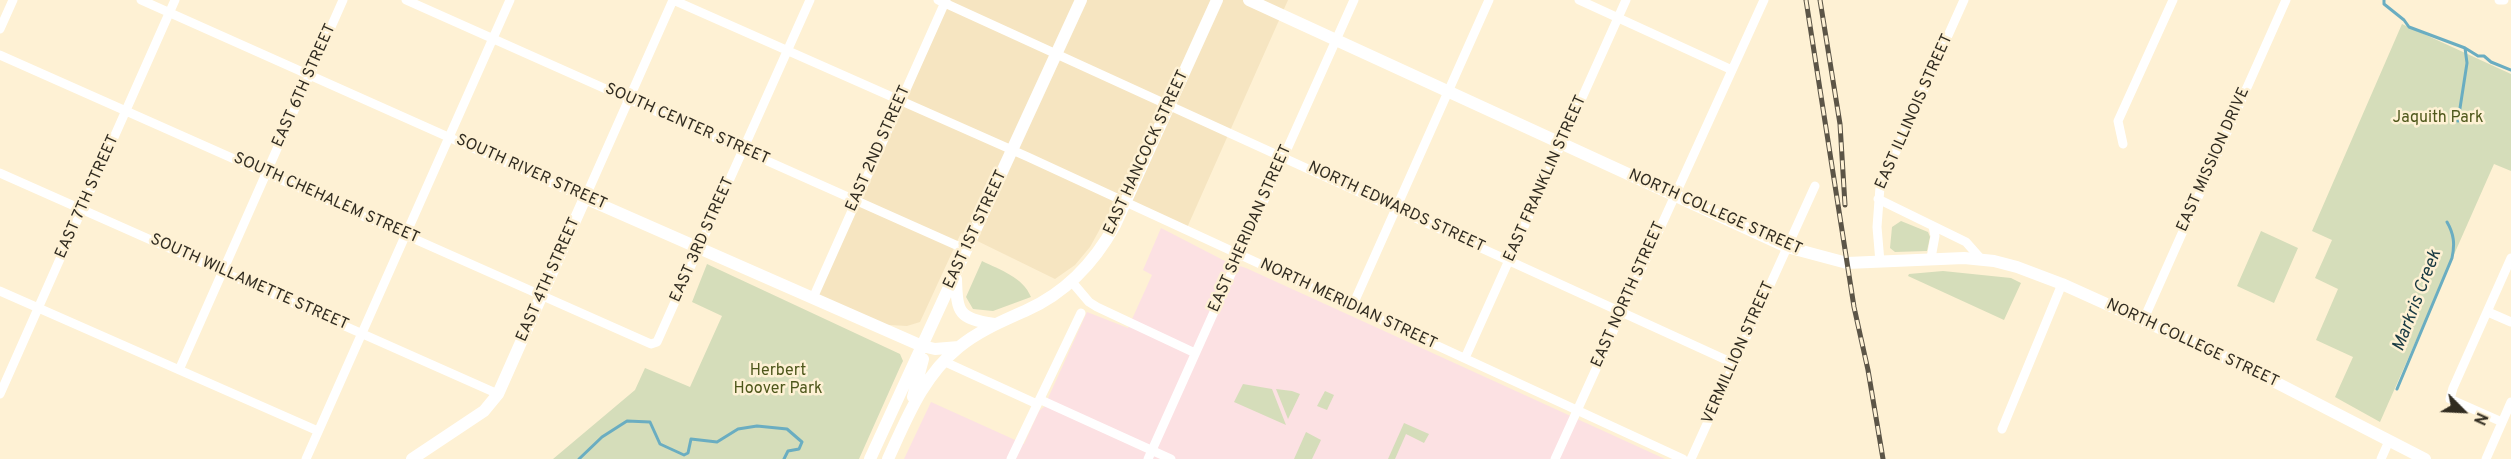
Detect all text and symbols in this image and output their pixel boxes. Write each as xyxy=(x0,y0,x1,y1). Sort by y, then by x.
street label: EAST 6TH STREET xyxy=(269,21,341,151)
street label: EAST ILLINOIS STREET xyxy=(1872,32,1958,192)
street label: EAST HANCOCK STREET xyxy=(1100,68,1194,238)
street label: SOUTH CENTER STREET xyxy=(602,80,772,170)
street label: EAST 2ND STREET xyxy=(843,83,915,215)
street label: EAST MISSION DRIVE xyxy=(2174,85,2254,235)
street label: EAST FRANKLIN STREET xyxy=(1501,93,1591,265)
park label: Jaquith Park xyxy=(2393,109,2483,129)
street label: SOUTH RIVER STREET xyxy=(453,131,609,215)
street label: EAST 7TH STREET xyxy=(52,132,124,262)
street label: EAST SHERIDAN STREET xyxy=(1205,142,1297,316)
street label: SOUTH CHEHALEM STREET xyxy=(230,149,422,249)
street label: NORTH EDWARDS STREET xyxy=(1304,159,1488,257)
street label: NORTH COLLEGE STREET xyxy=(1625,166,1805,260)
street label: EAST 1ST STREET xyxy=(940,168,1012,292)
street label: EAST 3RD STREET xyxy=(667,174,739,306)
street label: EAST 4TH STREET xyxy=(513,215,585,345)
street label: EAST NORTH STREET xyxy=(1588,219,1670,371)
street label: SOUTH WILLAMETTE STREET xyxy=(147,231,351,335)
water label: Markris Creek xyxy=(2389,247,2447,355)
street label: NORTH MERIDIAN STREET xyxy=(1256,256,1440,354)
street label: VERMILLION STREET xyxy=(1699,279,1779,427)
street label: NORTH COLLEGE STREET xyxy=(2103,296,2281,392)
park label: Herbert Hoover Park xyxy=(733,362,823,400)
north arrow xyxy=(2433,381,2493,441)
text: N xyxy=(2468,409,2491,428)

